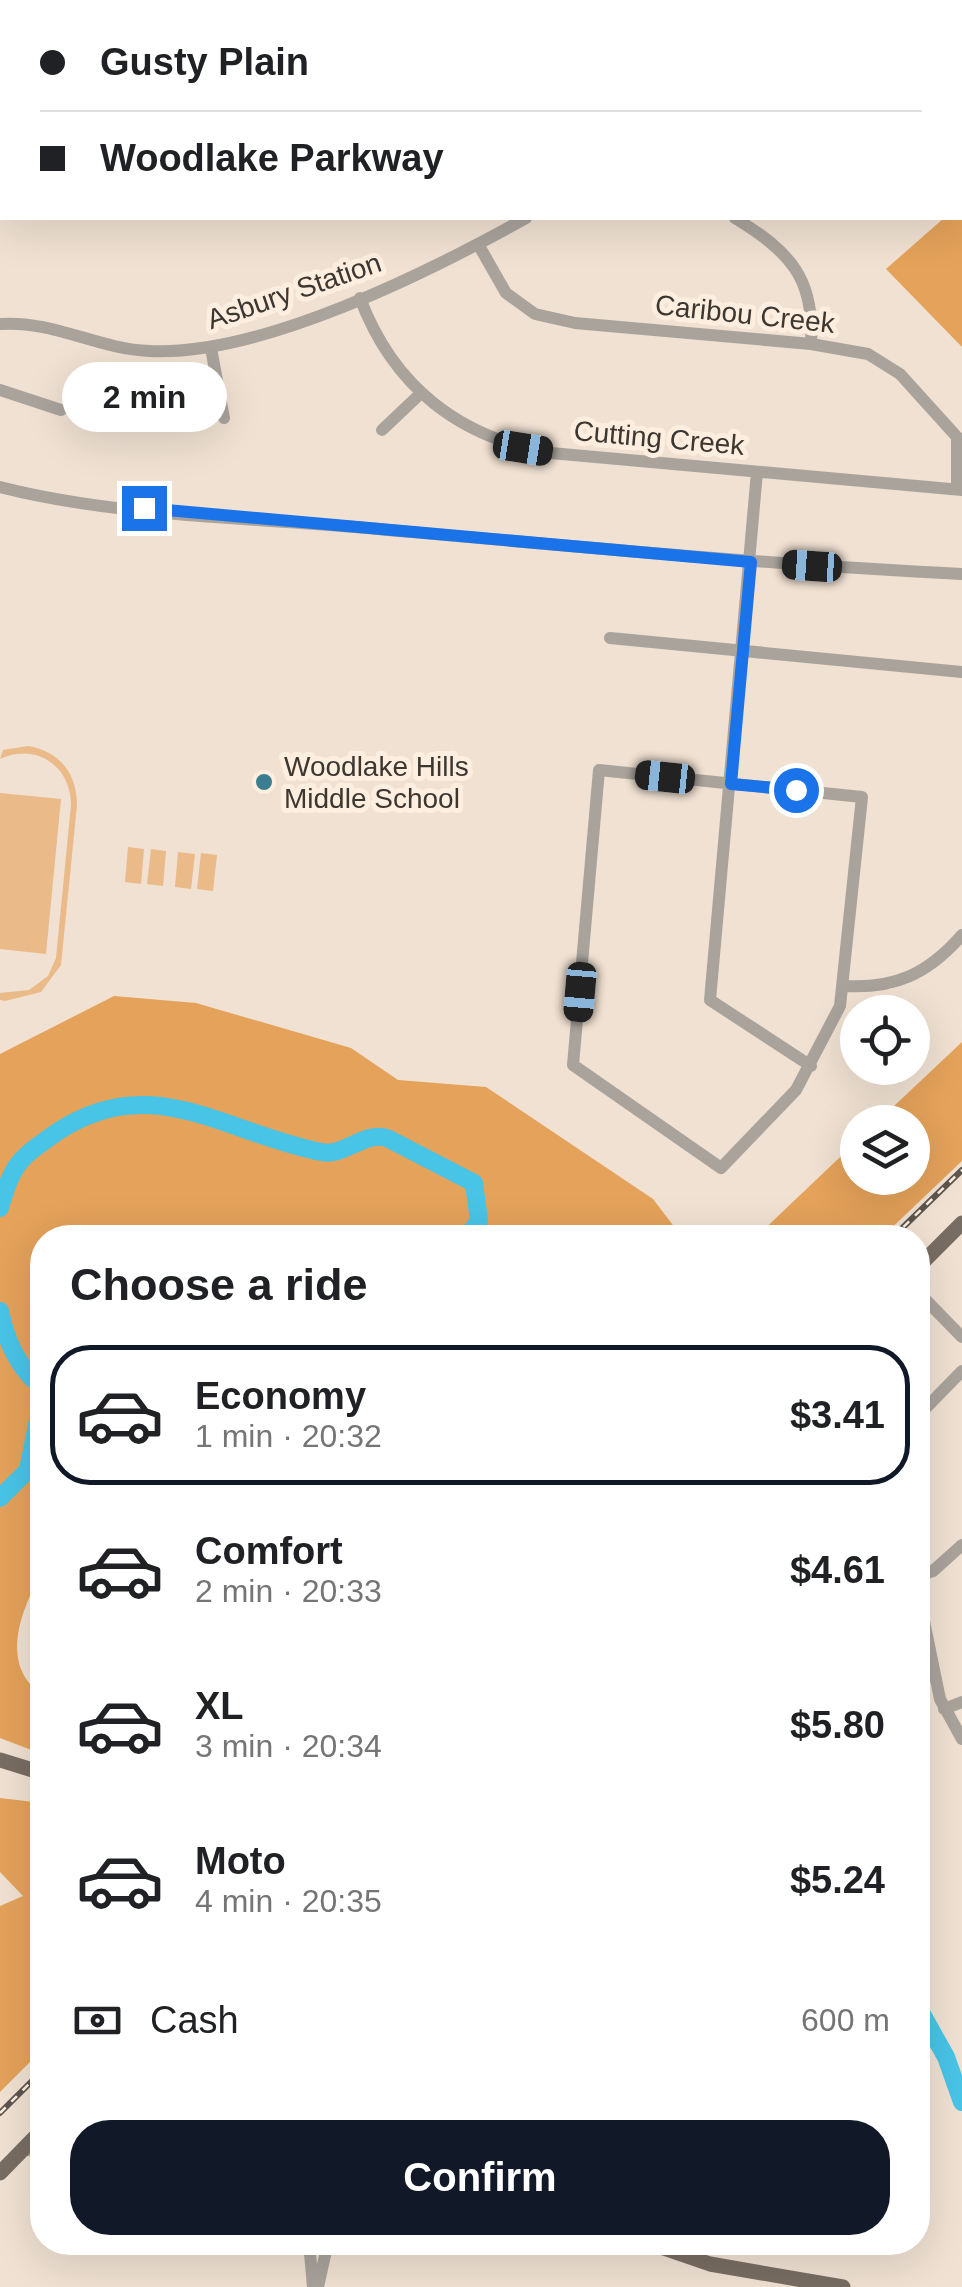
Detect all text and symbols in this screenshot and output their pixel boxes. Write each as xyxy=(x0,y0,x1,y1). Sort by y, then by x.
text: Gusty Plain xyxy=(100,41,309,83)
text: Woodlake Parkway xyxy=(100,137,444,179)
street label: Asbury Station xyxy=(203,247,385,335)
street label: Caribou Creek xyxy=(654,289,837,339)
callout: 2 min xyxy=(62,363,226,433)
text: 2 min xyxy=(103,379,186,415)
street label: Cutting Creek xyxy=(572,415,747,461)
car xyxy=(491,428,555,468)
route end xyxy=(122,486,167,531)
car xyxy=(781,549,843,583)
place label: Woodlake Hills Middle School xyxy=(284,751,469,814)
car xyxy=(634,759,696,795)
route start xyxy=(774,768,819,813)
marker: Woodlake Hills Middle School xyxy=(253,771,275,793)
car xyxy=(562,961,598,1023)
map controls xyxy=(840,995,930,1195)
button: locate xyxy=(840,995,930,1085)
button: layers xyxy=(840,1105,930,1195)
text: Choose a ride xyxy=(70,1259,368,1310)
icon: car xyxy=(75,1370,165,1460)
text: Economy xyxy=(195,1375,366,1417)
text: $3.41 xyxy=(790,1394,885,1436)
text: 1 min · 20:32 xyxy=(195,1418,382,1454)
icon: car xyxy=(75,1525,165,1615)
text: Comfort xyxy=(195,1530,343,1572)
text: $4.61 xyxy=(790,1549,885,1591)
text: 2 min · 20:33 xyxy=(195,1573,382,1609)
icon: car xyxy=(75,1680,165,1770)
text: XL xyxy=(195,1685,244,1727)
text: $5.80 xyxy=(790,1704,885,1746)
text: 3 min · 20:34 xyxy=(195,1728,382,1764)
icon: car xyxy=(75,1835,165,1925)
text: Moto xyxy=(195,1840,286,1882)
text: $5.24 xyxy=(790,1859,885,1901)
text: 4 min · 20:35 xyxy=(195,1883,382,1919)
icon: cash xyxy=(70,1993,125,2048)
text: Cash xyxy=(150,1999,239,2041)
text: 600 m xyxy=(801,2002,890,2038)
button: Confirm xyxy=(70,2120,890,2235)

